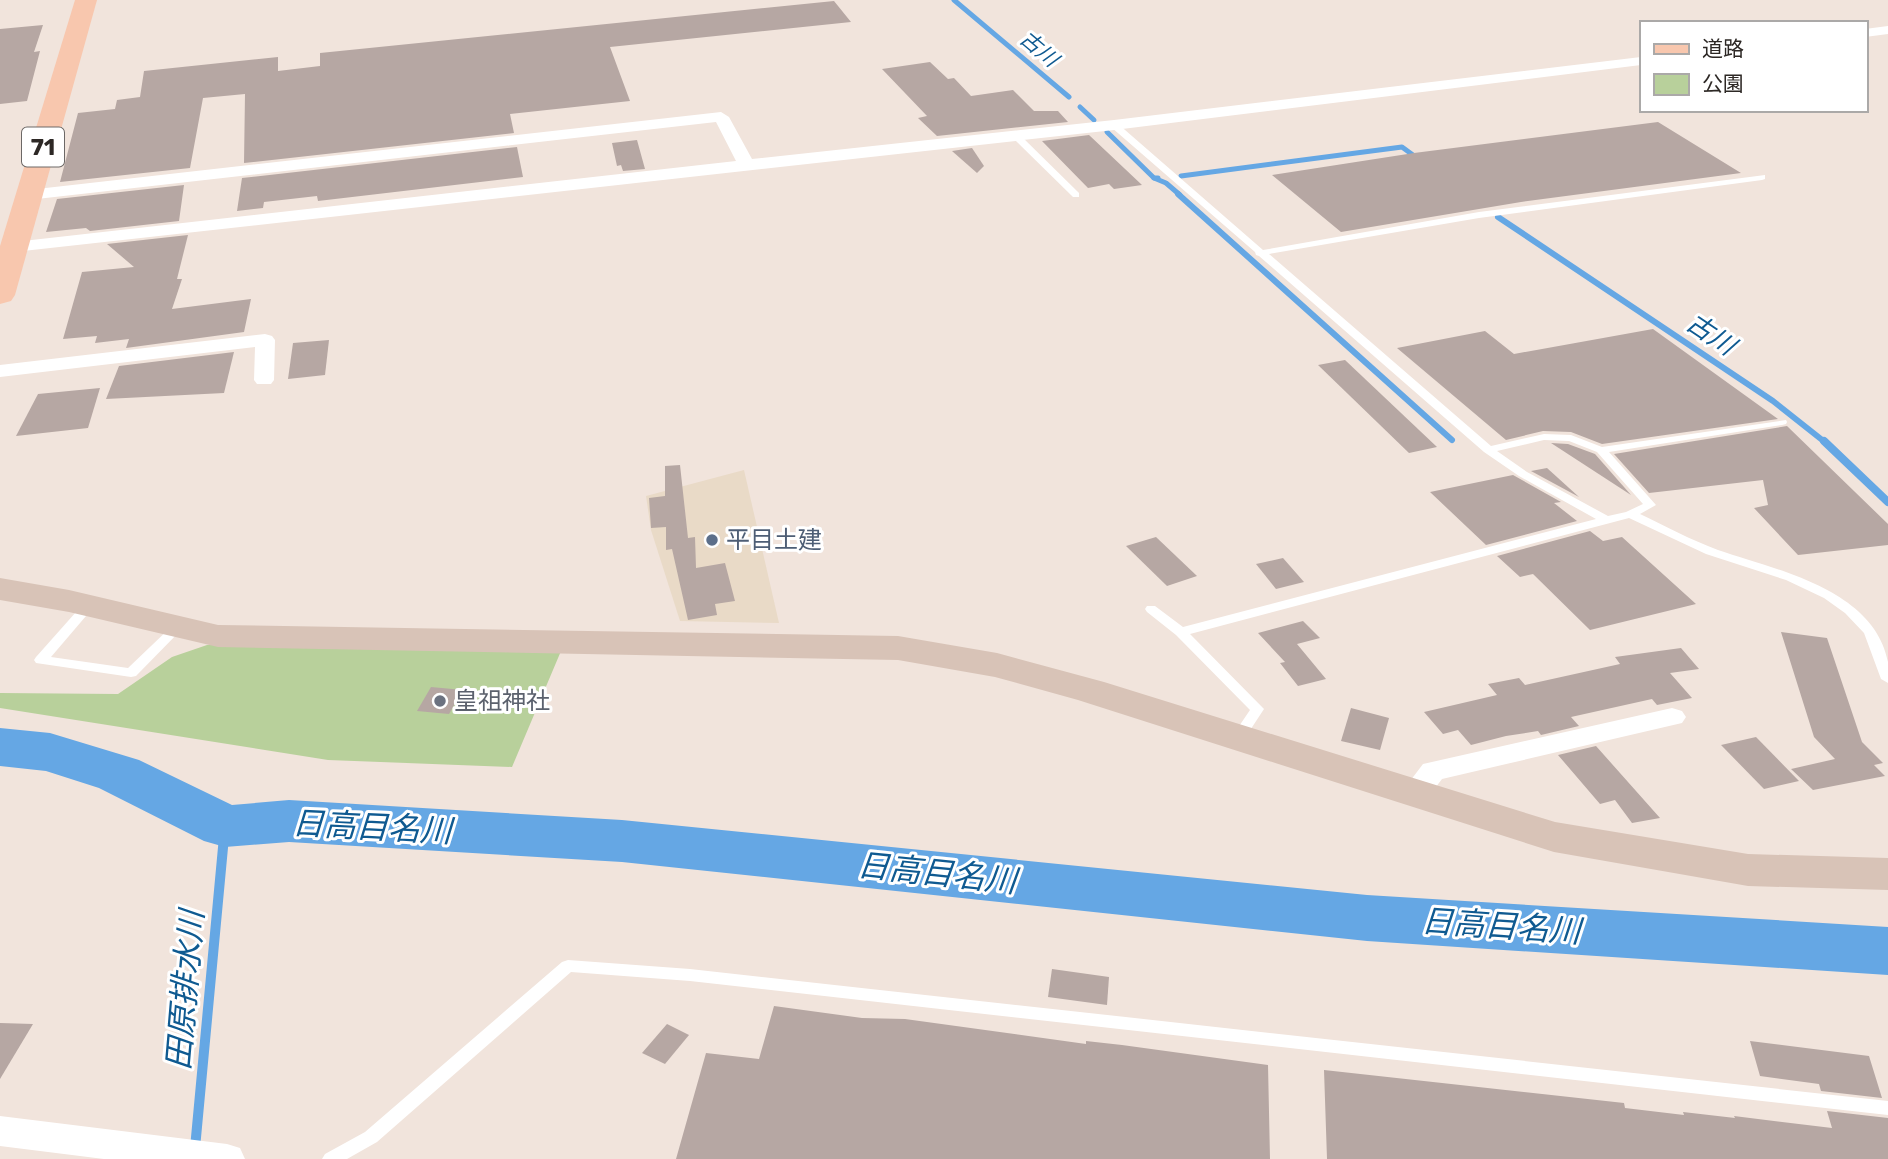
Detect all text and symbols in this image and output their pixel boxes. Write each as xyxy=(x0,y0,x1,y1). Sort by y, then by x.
legend xyxy=(1640,21,1867,112)
water label: 古川 xyxy=(1015,26,1065,73)
text: 道路 xyxy=(1702,36,1744,61)
text: 公園 xyxy=(1702,71,1744,96)
road number: 71 xyxy=(22,128,64,166)
water label: 古川 xyxy=(1680,307,1743,363)
place label: 平目土建 xyxy=(726,526,822,554)
marker: 平目土建 xyxy=(704,532,720,548)
place label: 皇祖神社 xyxy=(454,687,550,715)
marker: 皇祖神社 xyxy=(432,693,448,709)
water label: 日高目名川 xyxy=(291,804,456,850)
water label: 日高目名川 xyxy=(855,846,1022,901)
water label: 日高目名川 xyxy=(1420,901,1585,951)
water label: 田原排水川 xyxy=(159,906,211,1071)

